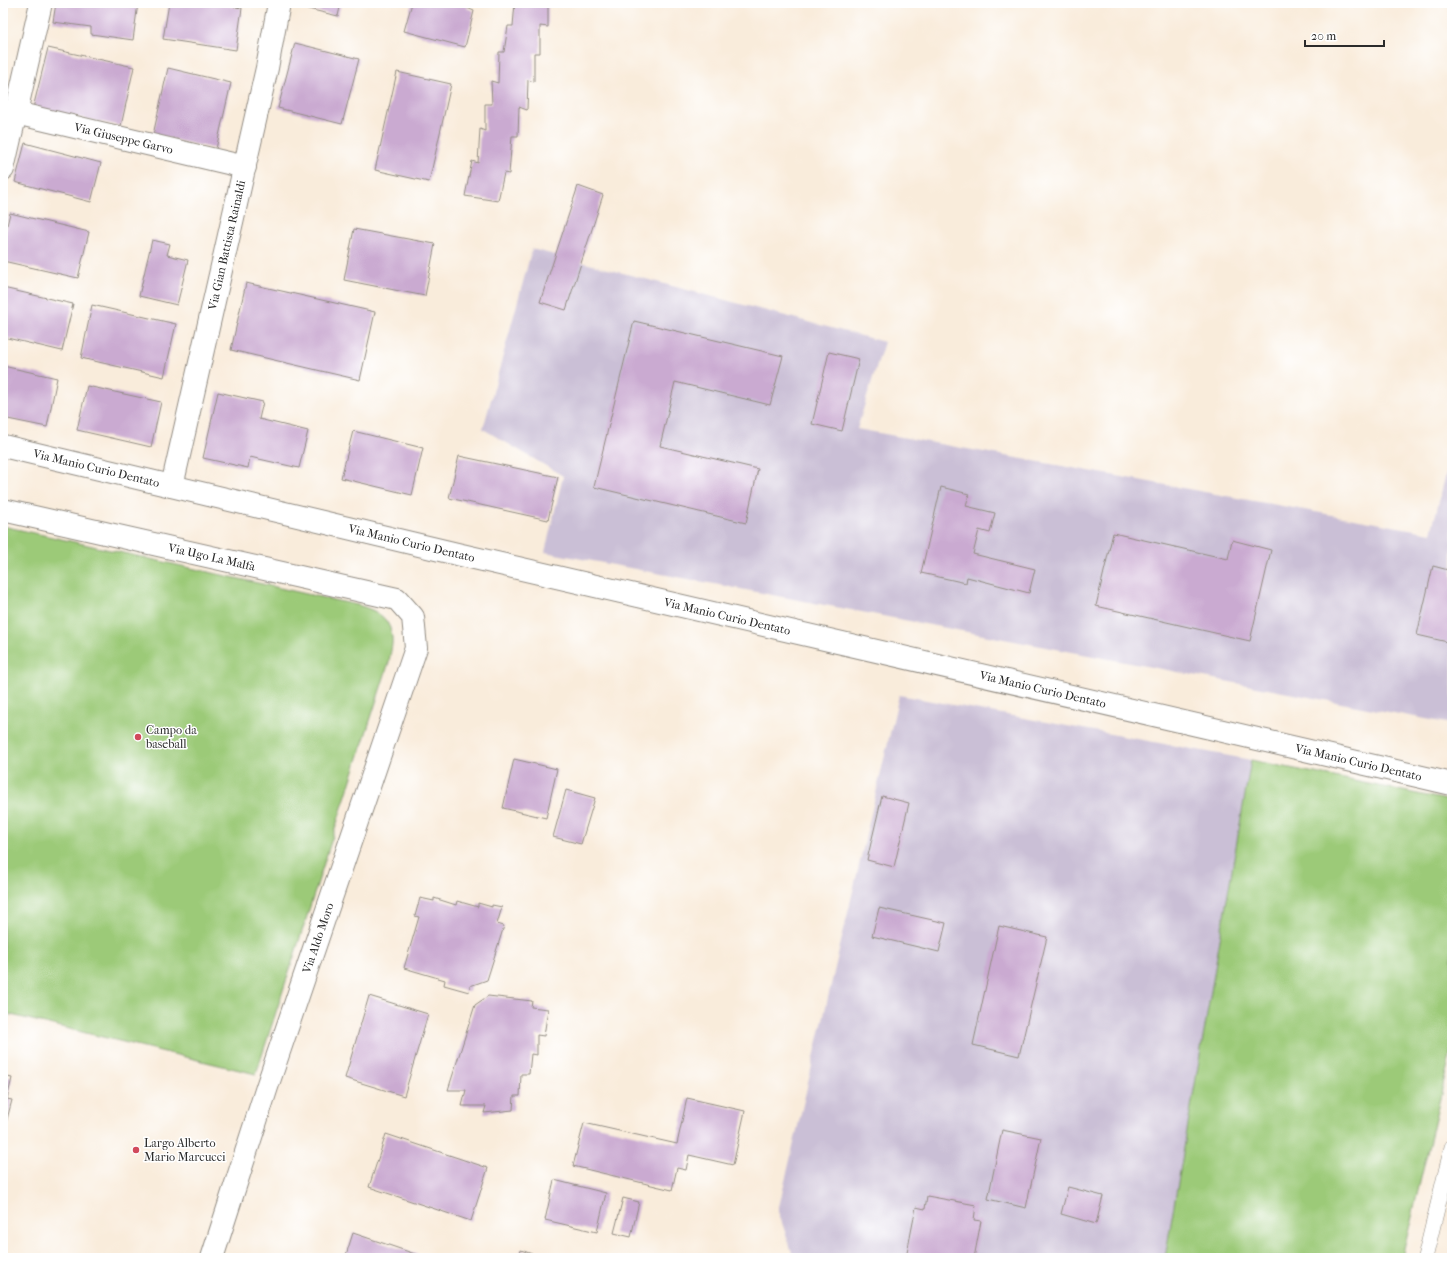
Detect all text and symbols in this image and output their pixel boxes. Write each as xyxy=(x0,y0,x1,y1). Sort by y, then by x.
scale bar xyxy=(1305,22,1384,48)
text: 20 m xyxy=(1311,29,1336,43)
street label: Via Giuseppe Garvo xyxy=(72,120,175,157)
street label: Via Gian Battista Rainaldi xyxy=(205,178,248,312)
street label: Via Manio Curio Dentato xyxy=(31,446,161,490)
street label: Via Manio Curio Dentato xyxy=(346,521,476,565)
street label: Via Ugo La Malfa xyxy=(166,540,257,574)
street label: Via Manio Curio Dentato xyxy=(662,595,792,638)
street label: Via Manio Curio Dentato xyxy=(977,668,1108,711)
place label: Campo da baseball xyxy=(145,723,197,751)
marker: Campo da baseball xyxy=(133,732,143,742)
street label: Via Manio Curio Dentato xyxy=(1293,741,1423,784)
street label: Via Aldo Moro xyxy=(299,901,337,976)
place label: Largo Alberto Mario Marcucci xyxy=(144,1136,226,1164)
marker: Largo Alberto Mario Marcucci xyxy=(131,1145,141,1155)

